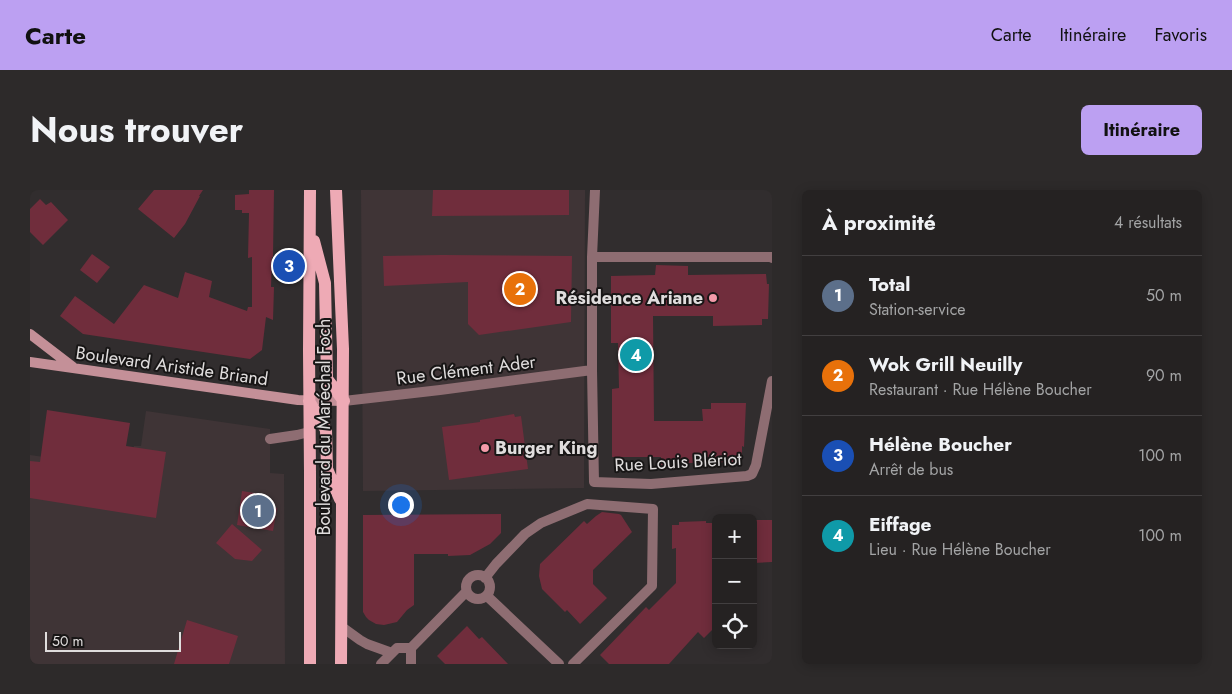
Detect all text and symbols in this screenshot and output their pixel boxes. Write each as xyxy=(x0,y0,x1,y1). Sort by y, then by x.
text: Carte xyxy=(25,18,86,53)
text: Carte xyxy=(991,22,1032,48)
text: Itinéraire xyxy=(1060,22,1126,48)
text: Favoris xyxy=(1154,22,1207,48)
text: Nous trouver xyxy=(30,105,243,155)
button: Itinéraire xyxy=(1081,105,1202,155)
text: À proximité xyxy=(822,208,936,238)
text: 4 résultats xyxy=(1114,211,1182,234)
pin: 3 xyxy=(273,247,305,285)
pin: 2 xyxy=(504,270,536,308)
text: Total xyxy=(869,271,910,298)
text: 1 xyxy=(834,284,842,307)
text: 50 m xyxy=(1146,284,1182,307)
place label: Résidence Ariane xyxy=(556,285,703,311)
marker: Résidence Ariane xyxy=(707,292,719,304)
text: Station-service xyxy=(869,298,966,321)
street label: Boulevard du Maréchal Foch xyxy=(311,319,337,536)
pin: 4 xyxy=(620,336,652,374)
street label: Boulevard Aristide Briand xyxy=(74,340,270,392)
street label: Rue Clément Ader xyxy=(395,348,538,391)
text: Wok Grill Neuilly xyxy=(869,351,1022,378)
text: 2 xyxy=(833,364,843,387)
text: 90 m xyxy=(1146,364,1182,387)
text: Restaurant · Rue Hélène Boucher xyxy=(869,378,1092,401)
text: Hélène Boucher xyxy=(869,431,1012,458)
place label: Burger King xyxy=(495,435,597,461)
marker: Burger King xyxy=(479,442,491,454)
text: 3 xyxy=(833,444,843,467)
text: 100 m xyxy=(1138,444,1182,467)
street label: Rue Louis Blériot xyxy=(614,446,743,478)
text: Arrêt de bus xyxy=(869,458,953,481)
pin: 1 xyxy=(242,492,274,530)
your location xyxy=(388,492,414,518)
text: Eiffage xyxy=(869,511,932,538)
map controls xyxy=(712,514,757,649)
button: + xyxy=(712,514,757,559)
text: 4 xyxy=(832,524,844,547)
text: 100 m xyxy=(1138,524,1182,547)
text: Lieu · Rue Hélène Boucher xyxy=(869,538,1051,561)
button: − xyxy=(712,559,757,604)
button: locate xyxy=(712,604,757,649)
scale bar xyxy=(45,629,181,652)
text: 50 m xyxy=(52,631,83,651)

